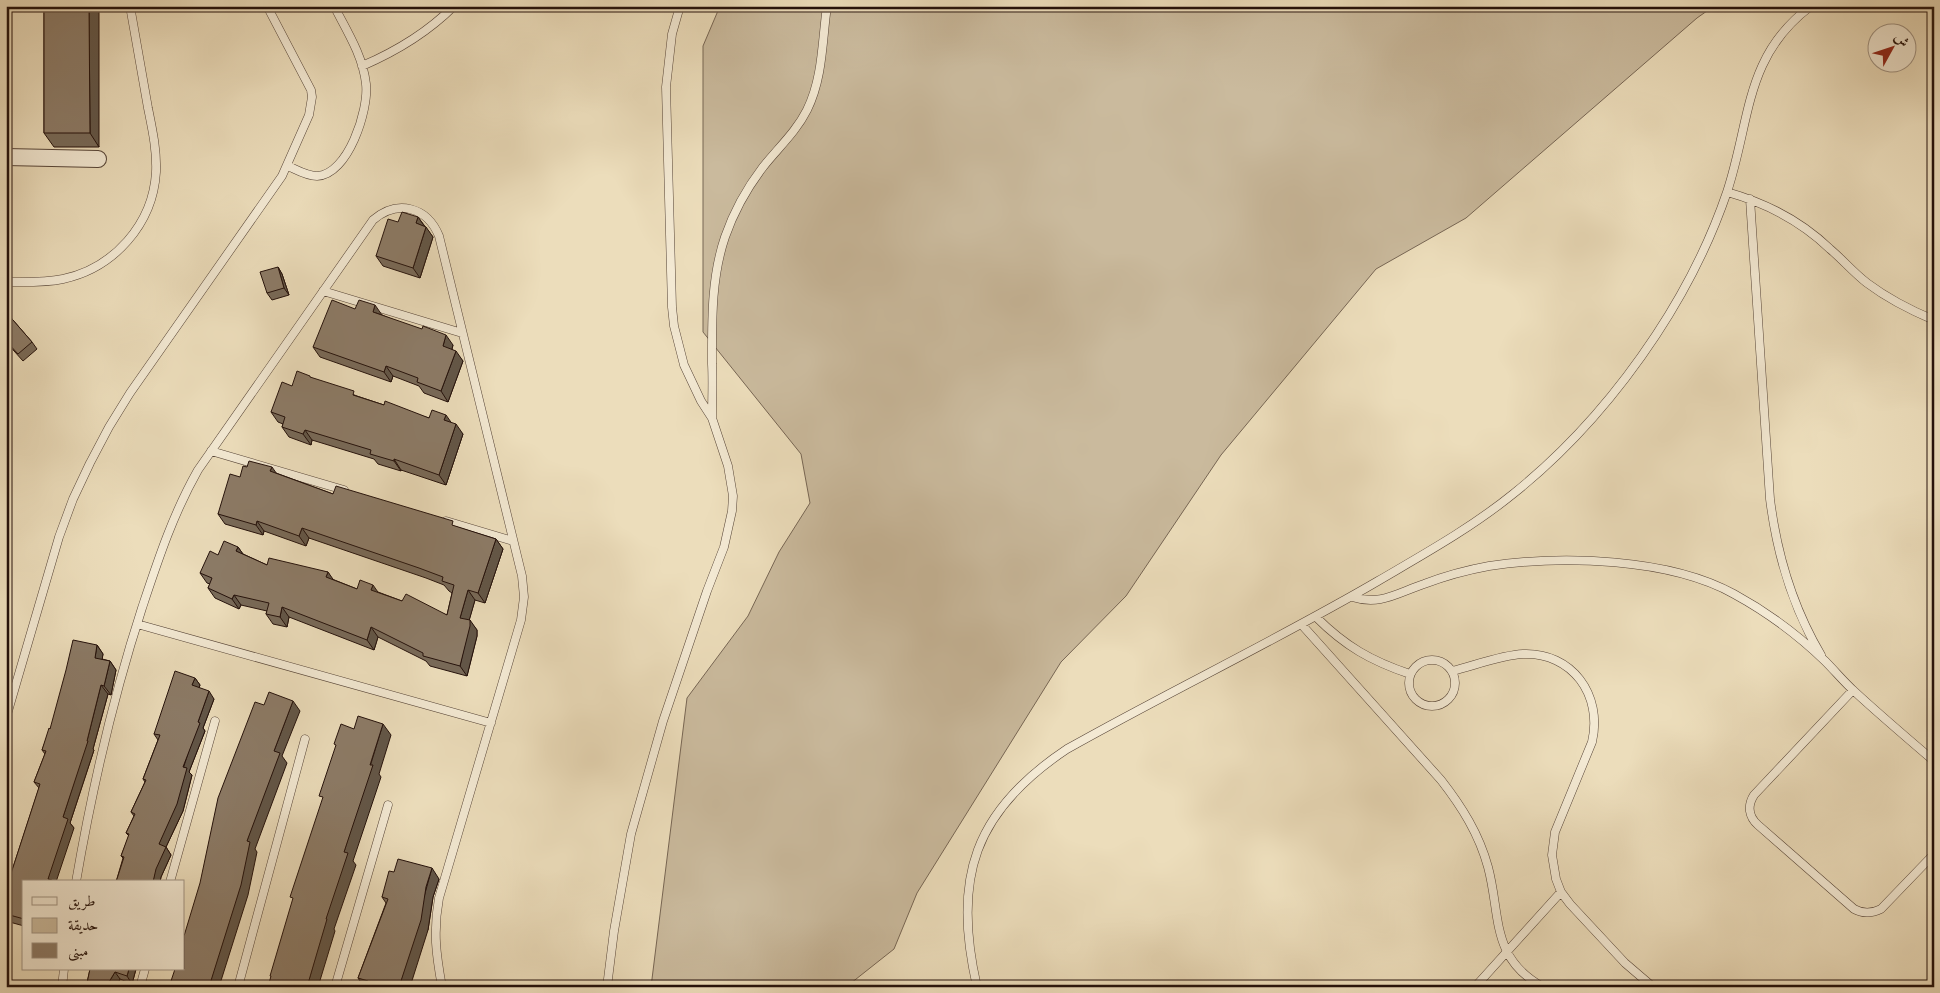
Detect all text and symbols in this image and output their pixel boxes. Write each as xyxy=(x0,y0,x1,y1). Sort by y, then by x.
north arrow xyxy=(1868,22,1918,72)
text: ش xyxy=(1891,29,1913,51)
legend xyxy=(22,880,185,970)
text: طريق xyxy=(68,892,95,911)
text: حديقة xyxy=(68,916,98,934)
text: مبنى xyxy=(68,942,88,962)

